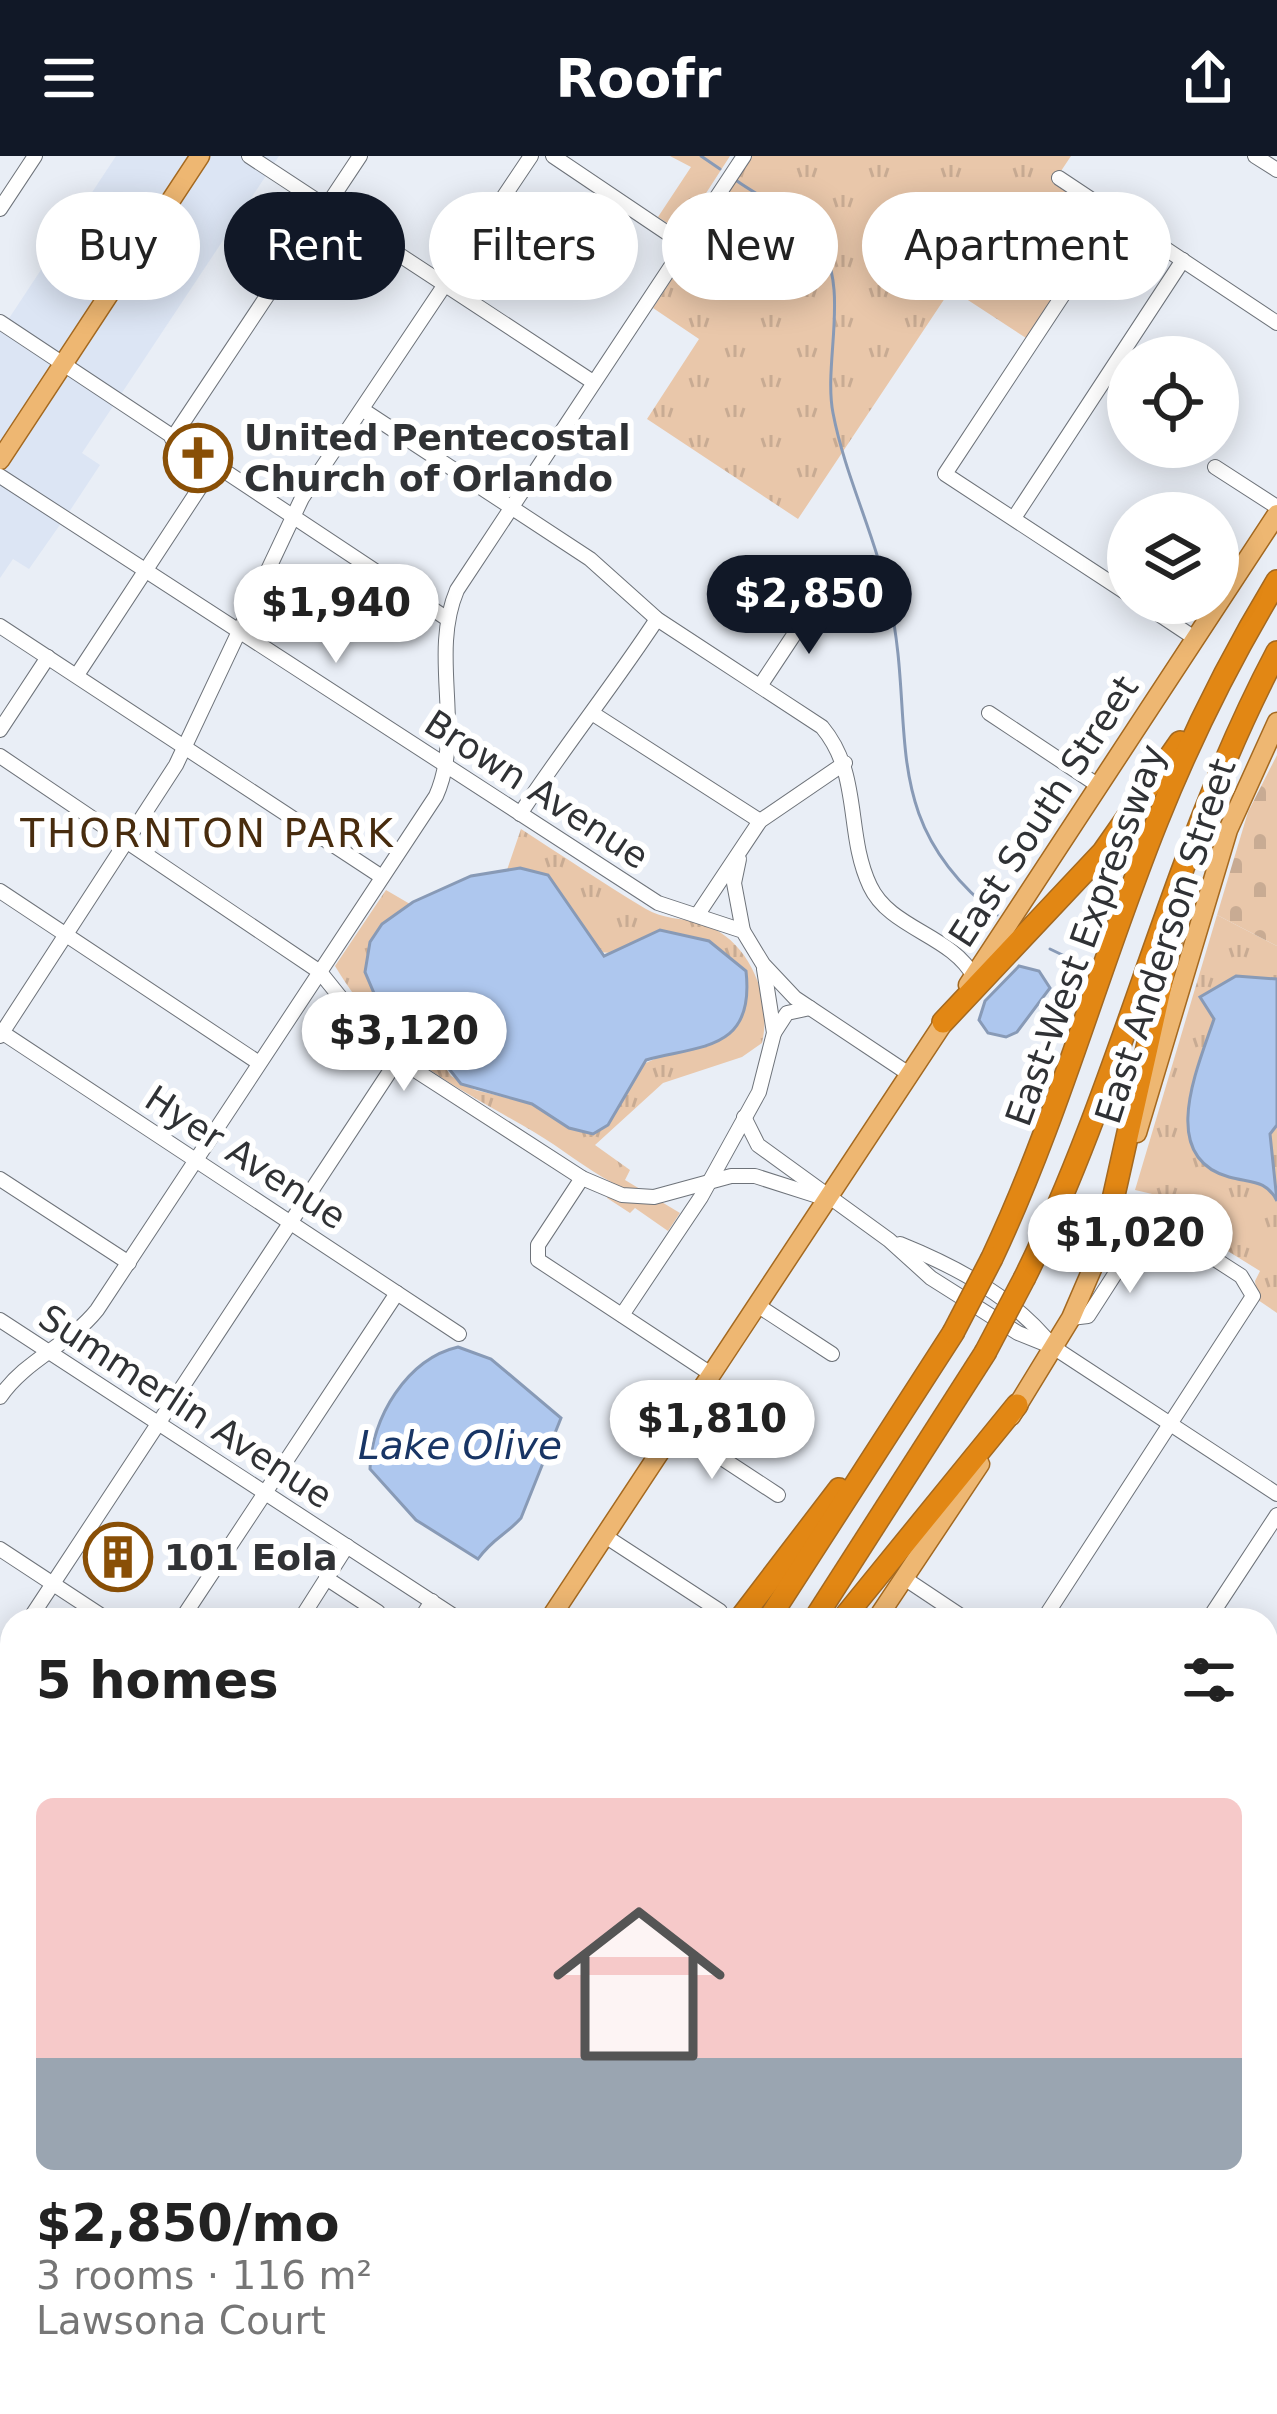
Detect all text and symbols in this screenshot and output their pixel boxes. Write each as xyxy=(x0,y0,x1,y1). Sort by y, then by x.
icon: menu xyxy=(36,45,102,111)
icon: share xyxy=(1175,45,1241,111)
text: Roofr xyxy=(556,47,721,110)
chip: Buy xyxy=(36,192,200,300)
chip: Rent xyxy=(224,192,405,300)
chip: Filters xyxy=(429,192,638,300)
chip: New xyxy=(662,192,838,300)
chip: Apartment xyxy=(862,192,1171,300)
map controls xyxy=(1107,336,1239,624)
button: locate xyxy=(1107,336,1239,468)
place label: United Pentecostal Church of Orlando xyxy=(244,417,631,499)
church icon: United Pentecostal Church of Orlando xyxy=(163,423,233,493)
button: layers xyxy=(1107,492,1239,624)
pin: $2,850 xyxy=(711,555,907,657)
pin: $1,940 xyxy=(238,564,434,666)
text: $2,850 xyxy=(734,571,884,616)
text: $1,940 xyxy=(261,580,411,625)
street label: East South Street xyxy=(941,668,1146,954)
street label: Brown Avenue xyxy=(417,702,656,877)
street label: East-West Expressway xyxy=(997,739,1174,1131)
street label: East Anderson Street xyxy=(1087,754,1244,1129)
district label: THORNTON PARK xyxy=(19,811,396,856)
pin: $3,120 xyxy=(306,992,502,1094)
text: $3,120 xyxy=(329,1008,479,1053)
street label: Hyer Avenue xyxy=(138,1077,354,1237)
pin: $1,020 xyxy=(1032,1194,1228,1296)
text: $1,020 xyxy=(1055,1210,1205,1255)
street label: Summerlin Avenue xyxy=(32,1296,340,1516)
pin: $1,810 xyxy=(614,1380,810,1482)
text: $1,810 xyxy=(637,1396,787,1441)
water label: Lake Olive xyxy=(358,1423,562,1468)
building icon: 101 Eola xyxy=(83,1522,153,1592)
place label: 101 Eola xyxy=(164,1537,338,1578)
icon: filters xyxy=(1176,1647,1242,1713)
text: 5 homes xyxy=(36,1651,279,1710)
icon: home xyxy=(531,1876,747,2092)
text: $2,850/mo xyxy=(36,2194,340,2253)
text: 3 rooms · 116 m² xyxy=(36,2253,372,2298)
text: Lawsona Court xyxy=(36,2298,326,2343)

